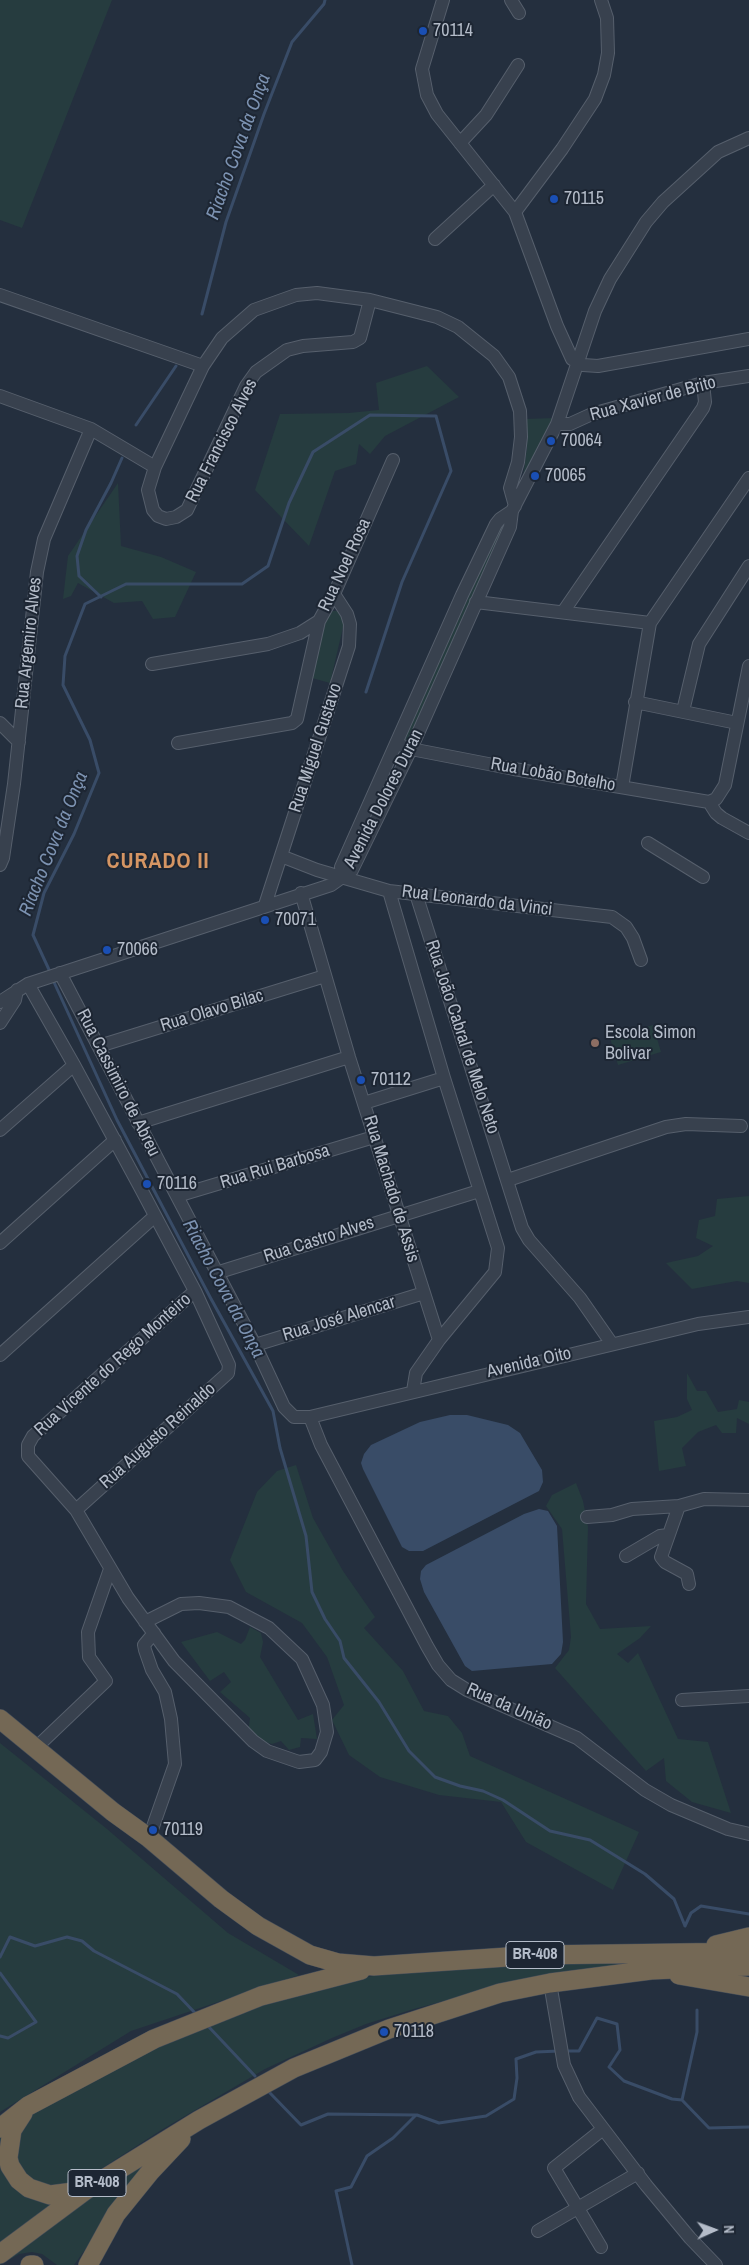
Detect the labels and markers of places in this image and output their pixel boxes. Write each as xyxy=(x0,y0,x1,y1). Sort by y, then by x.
place label: 70114 xyxy=(433,20,473,42)
marker: 70114 xyxy=(417,25,429,37)
place label: 70115 xyxy=(564,188,604,210)
marker: 70115 xyxy=(548,193,560,205)
place label: 70064 xyxy=(561,430,602,452)
marker: 70064 xyxy=(545,435,557,447)
place label: 70065 xyxy=(545,465,586,487)
marker: 70065 xyxy=(529,470,541,482)
place label: 70071 xyxy=(275,909,316,931)
marker: 70071 xyxy=(259,914,271,926)
place label: 70066 xyxy=(117,939,158,961)
marker: 70066 xyxy=(101,944,113,956)
place label: Escola Simon Bolivar xyxy=(605,1022,696,1064)
marker: Escola Simon Bolivar xyxy=(589,1037,601,1049)
place label: 70112 xyxy=(371,1069,411,1091)
marker: 70112 xyxy=(355,1074,367,1086)
place label: 70116 xyxy=(157,1173,197,1195)
marker: 70116 xyxy=(141,1178,153,1190)
place label: 70119 xyxy=(163,1819,203,1841)
marker: 70119 xyxy=(147,1824,159,1836)
place label: 70118 xyxy=(394,2021,434,2043)
marker: 70118 xyxy=(378,2026,390,2038)

